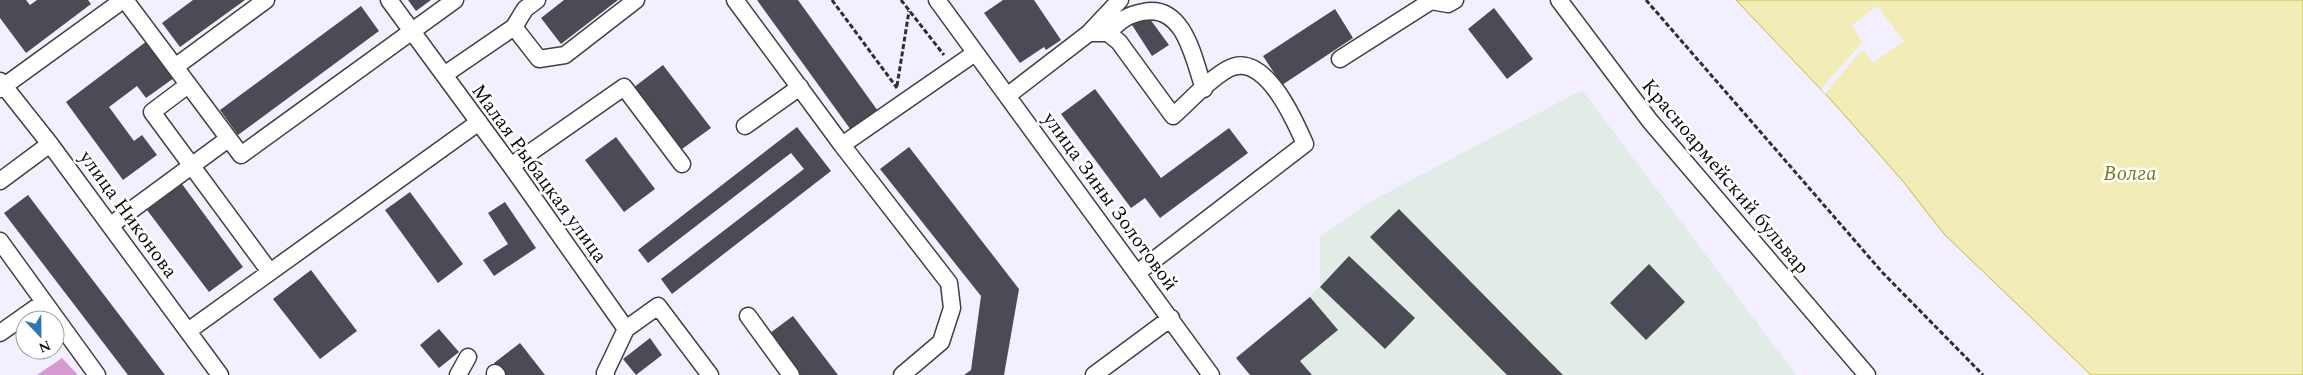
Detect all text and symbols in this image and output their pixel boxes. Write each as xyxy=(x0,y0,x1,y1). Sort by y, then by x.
street label: Красноармейский бульвар xyxy=(1634,72,1816,281)
street label: Малая Рыбацкая улица xyxy=(464,78,615,270)
street label: улица Зины Золотовой xyxy=(1034,105,1185,297)
street label: улица Никонова xyxy=(71,144,185,285)
water label: Волга xyxy=(2103,158,2157,190)
north arrow xyxy=(15,310,65,360)
text: N xyxy=(35,335,54,358)

